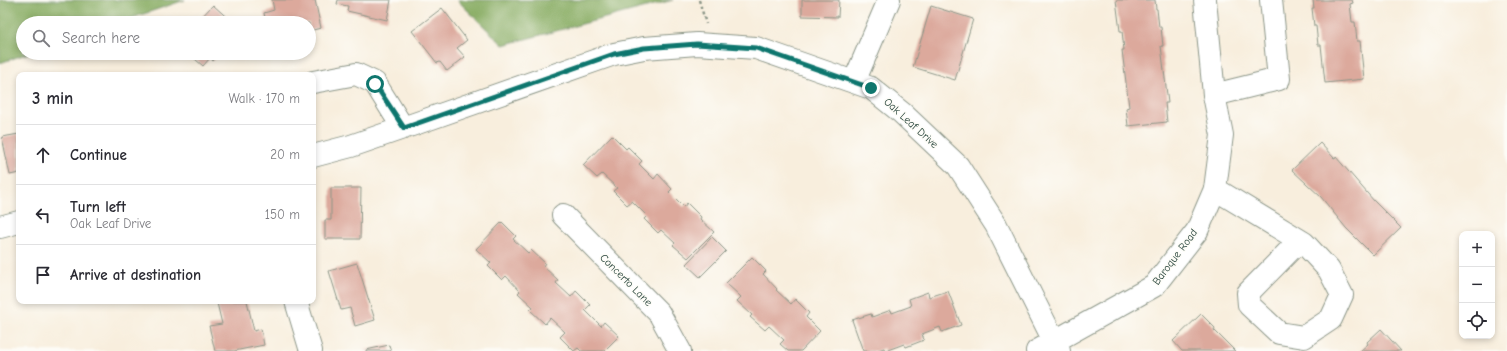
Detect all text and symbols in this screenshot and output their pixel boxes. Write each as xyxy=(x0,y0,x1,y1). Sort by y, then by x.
search box xyxy=(16,16,316,60)
icon: search xyxy=(30,27,52,49)
text: Search here xyxy=(62,29,140,47)
route start xyxy=(366,75,384,93)
route end xyxy=(862,79,880,97)
text: 3 min xyxy=(32,89,73,108)
text: Walk · 170 m xyxy=(228,91,300,106)
street label: Oak Leaf Drive xyxy=(881,95,941,151)
icon: ahead xyxy=(32,144,54,166)
text: Continue xyxy=(70,146,127,164)
text: 20 m xyxy=(270,147,300,162)
text: Turn left xyxy=(70,198,126,216)
icon: left xyxy=(32,204,54,226)
text: 150 m xyxy=(265,207,300,222)
text: Oak Leaf Drive xyxy=(70,216,151,231)
street label: Baroque Road xyxy=(1150,226,1200,288)
map controls xyxy=(1459,231,1495,339)
button: + xyxy=(1459,231,1495,267)
street label: Concerto Lane xyxy=(597,251,655,309)
icon: arrive xyxy=(32,264,54,286)
text: Arrive at destination xyxy=(70,266,201,284)
button: − xyxy=(1459,267,1495,303)
button: locate xyxy=(1459,303,1495,339)

